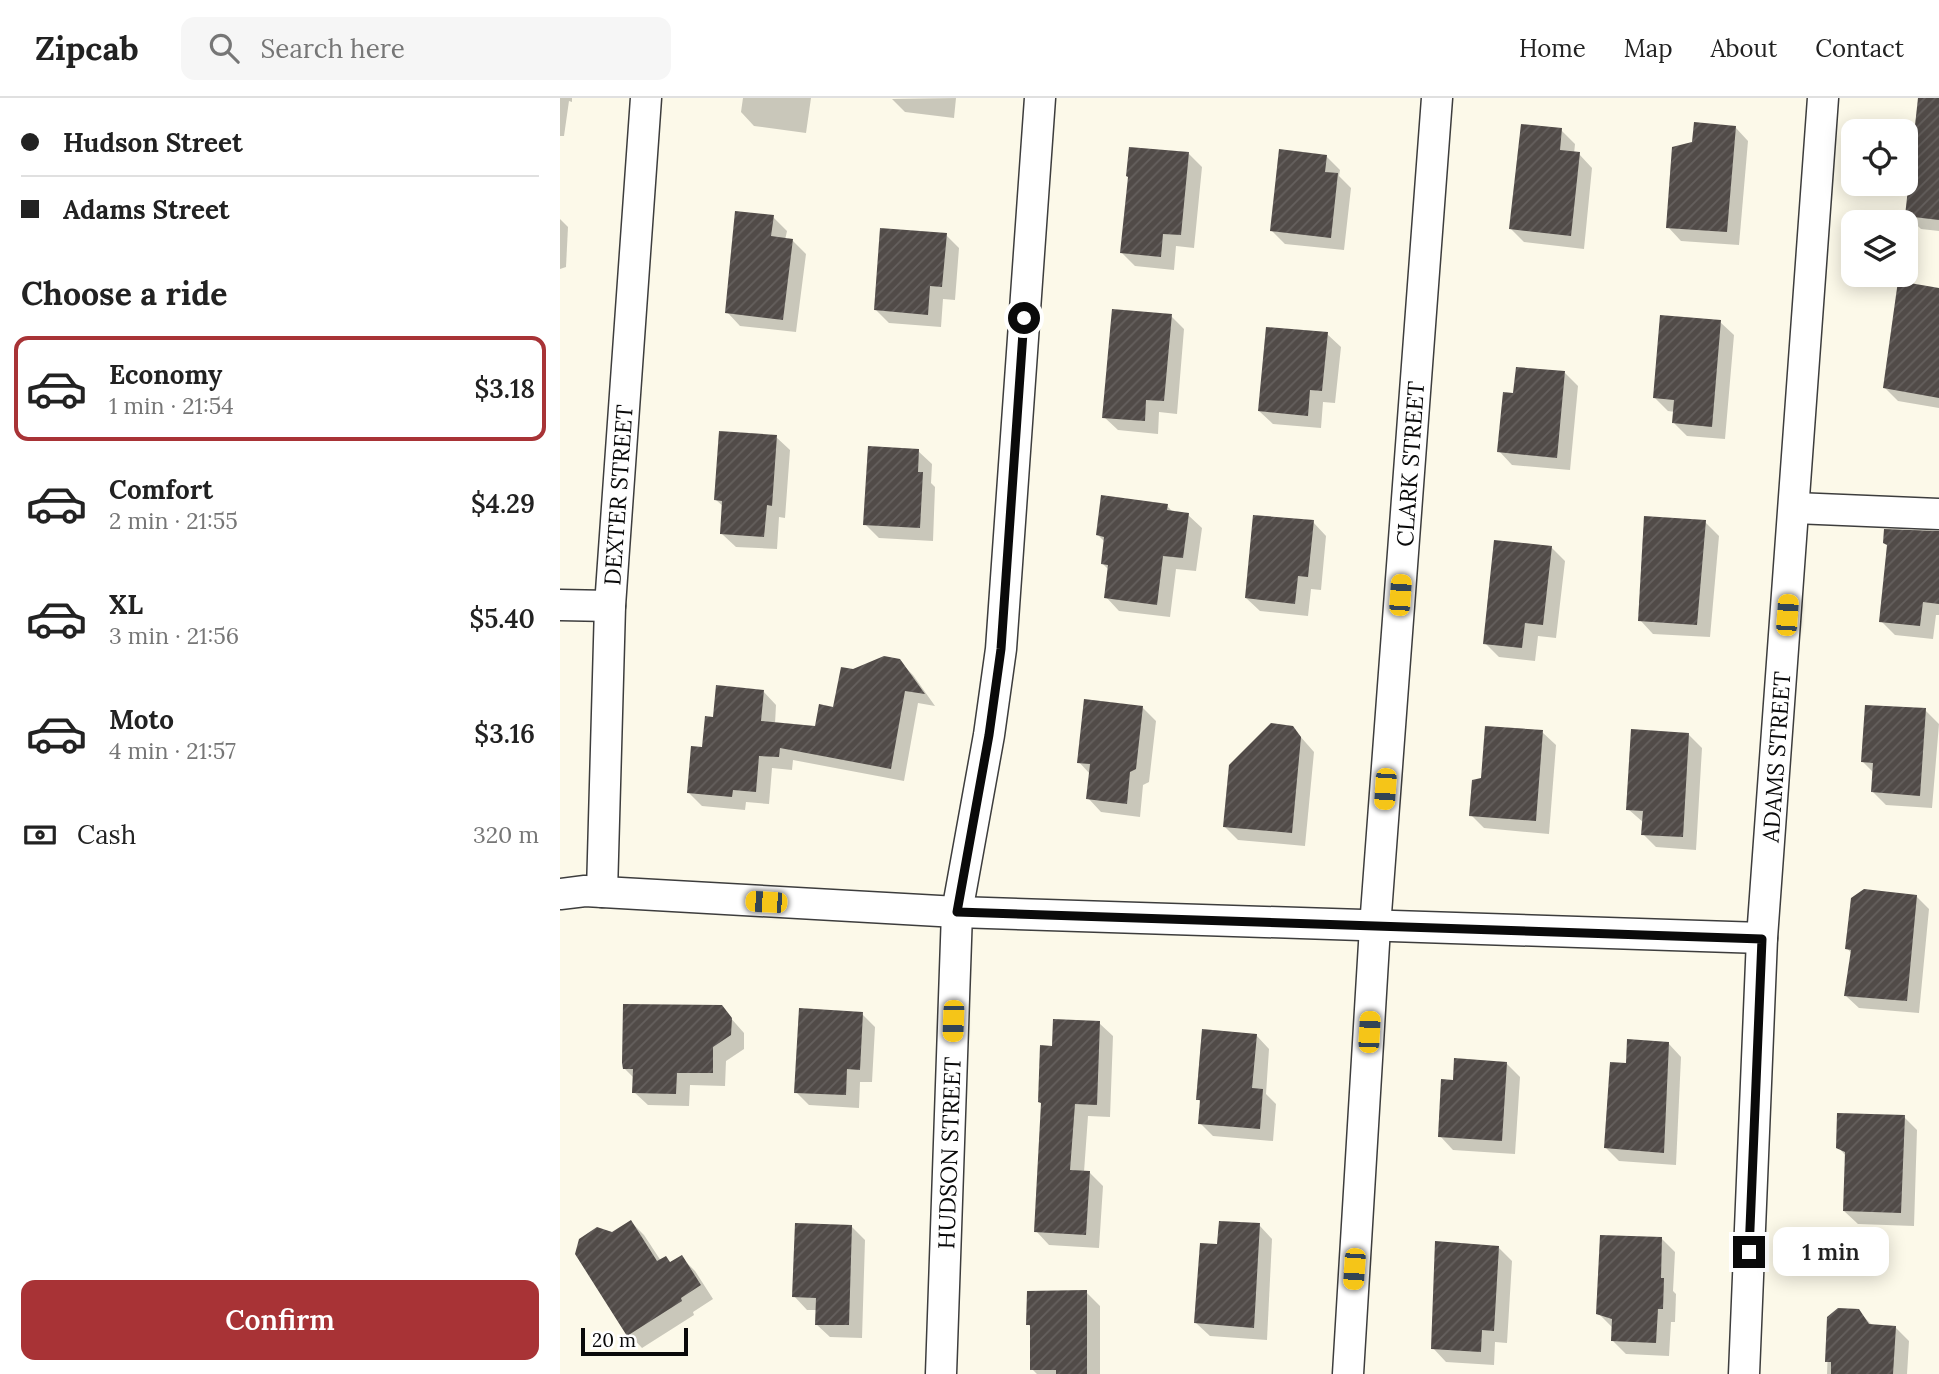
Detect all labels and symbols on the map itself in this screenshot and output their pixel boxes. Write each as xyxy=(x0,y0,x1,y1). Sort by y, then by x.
route start xyxy=(1008,302,1040,334)
street label: CLARK STREET xyxy=(1390,380,1430,548)
street label: DEXTER STREET xyxy=(597,403,639,586)
car xyxy=(1389,573,1412,617)
car xyxy=(1776,593,1799,637)
street label: ADAMS STREET xyxy=(1755,670,1796,844)
car xyxy=(1374,767,1397,811)
car xyxy=(745,890,788,914)
car xyxy=(942,1000,965,1042)
car xyxy=(1358,1010,1381,1054)
street label: HUDSON STREET xyxy=(931,1056,967,1250)
callout: 1 min xyxy=(1774,1228,1889,1276)
route end xyxy=(1733,1236,1765,1268)
car xyxy=(1343,1247,1366,1291)
scale bar xyxy=(581,1325,688,1357)

